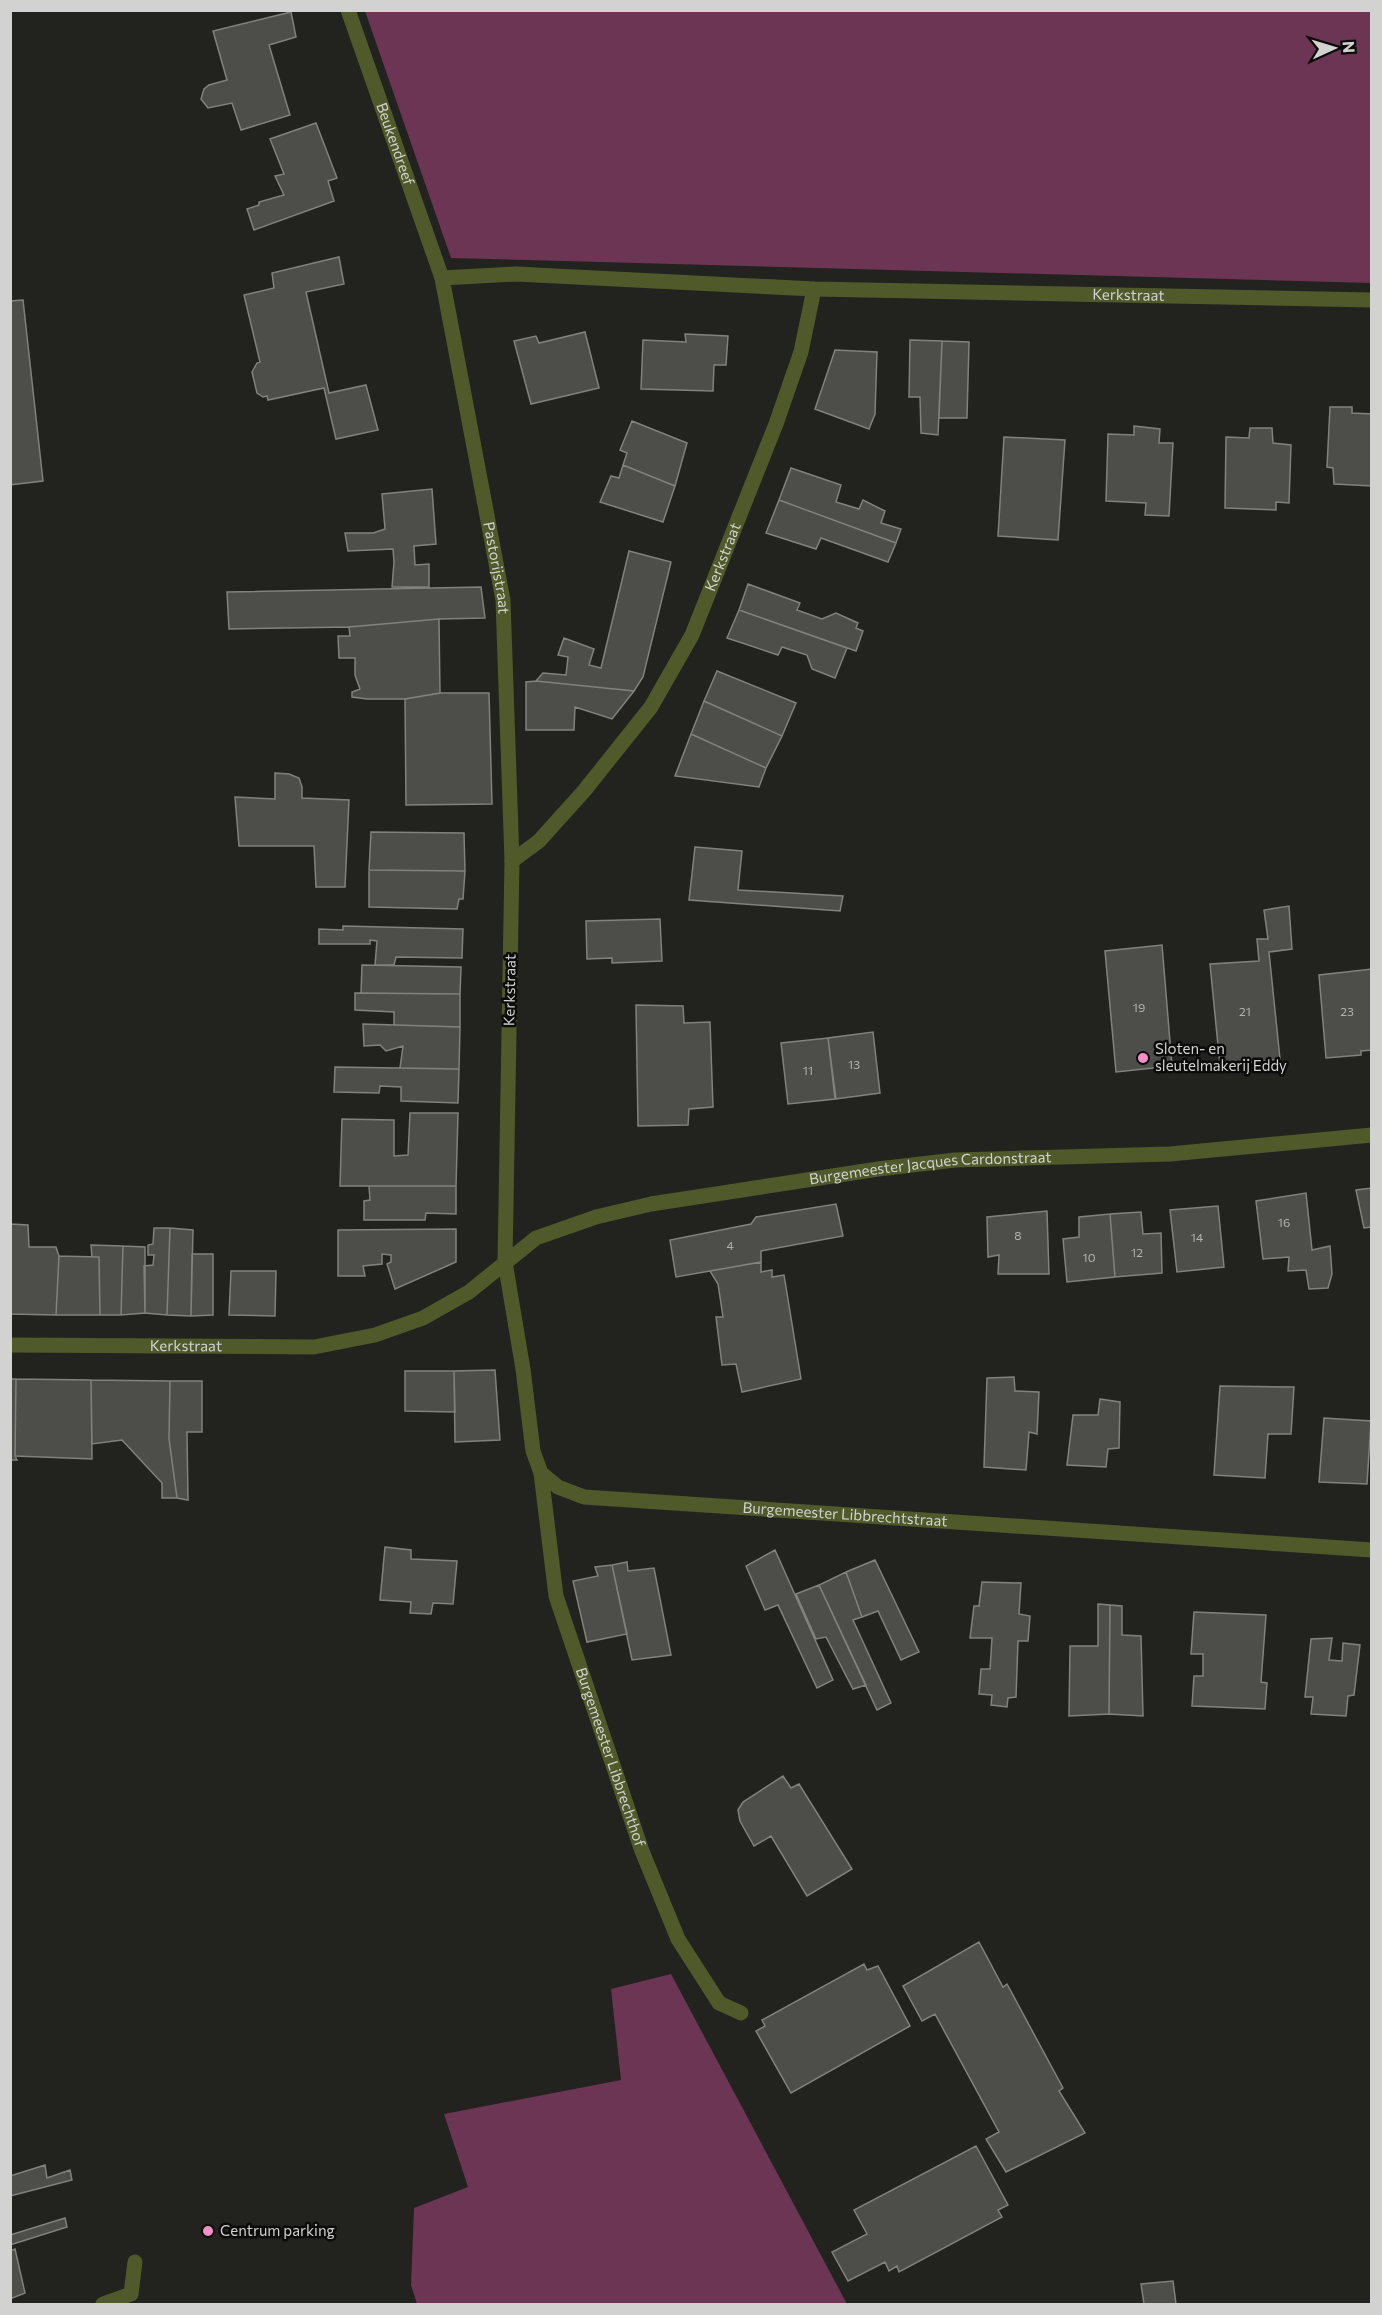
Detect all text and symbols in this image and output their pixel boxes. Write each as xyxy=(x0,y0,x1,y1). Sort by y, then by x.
north arrow xyxy=(1304,18,1364,78)
text: N xyxy=(1340,40,1359,54)
street label: Beukendreef xyxy=(373,100,419,187)
street label: Kerkstraat xyxy=(1092,284,1165,304)
street label: Pastorijstraat xyxy=(480,520,513,614)
street label: Kerkstraat xyxy=(700,520,744,594)
street label: Kerkstraat xyxy=(499,954,519,1026)
house number: 19 xyxy=(1133,1000,1145,1014)
house number: 21 xyxy=(1239,1004,1251,1018)
house number: 23 xyxy=(1340,1004,1354,1018)
place label: Sloten- en sleutelmakerij Eddy xyxy=(1155,1039,1287,1074)
marker: Sloten- en sleutelmakerij Eddy xyxy=(1136,1051,1150,1065)
house number: 13 xyxy=(848,1057,860,1071)
house number: 11 xyxy=(803,1063,813,1077)
street label: Burgemeester Jacques Cardonstraat xyxy=(808,1147,1052,1188)
house number: 16 xyxy=(1278,1215,1290,1229)
house number: 8 xyxy=(1014,1228,1022,1242)
house number: 14 xyxy=(1191,1230,1203,1244)
house number: 4 xyxy=(726,1238,734,1252)
house number: 12 xyxy=(1131,1245,1143,1259)
house number: 10 xyxy=(1083,1250,1096,1264)
street label: Kerkstraat xyxy=(150,1336,222,1354)
street label: Burgemeester Libbrechtstraat xyxy=(742,1498,948,1529)
street label: Burgemeester Libbrechthof xyxy=(573,1665,650,1849)
place label: Centrum parking xyxy=(220,2221,335,2239)
marker: Centrum parking xyxy=(201,2224,215,2238)

